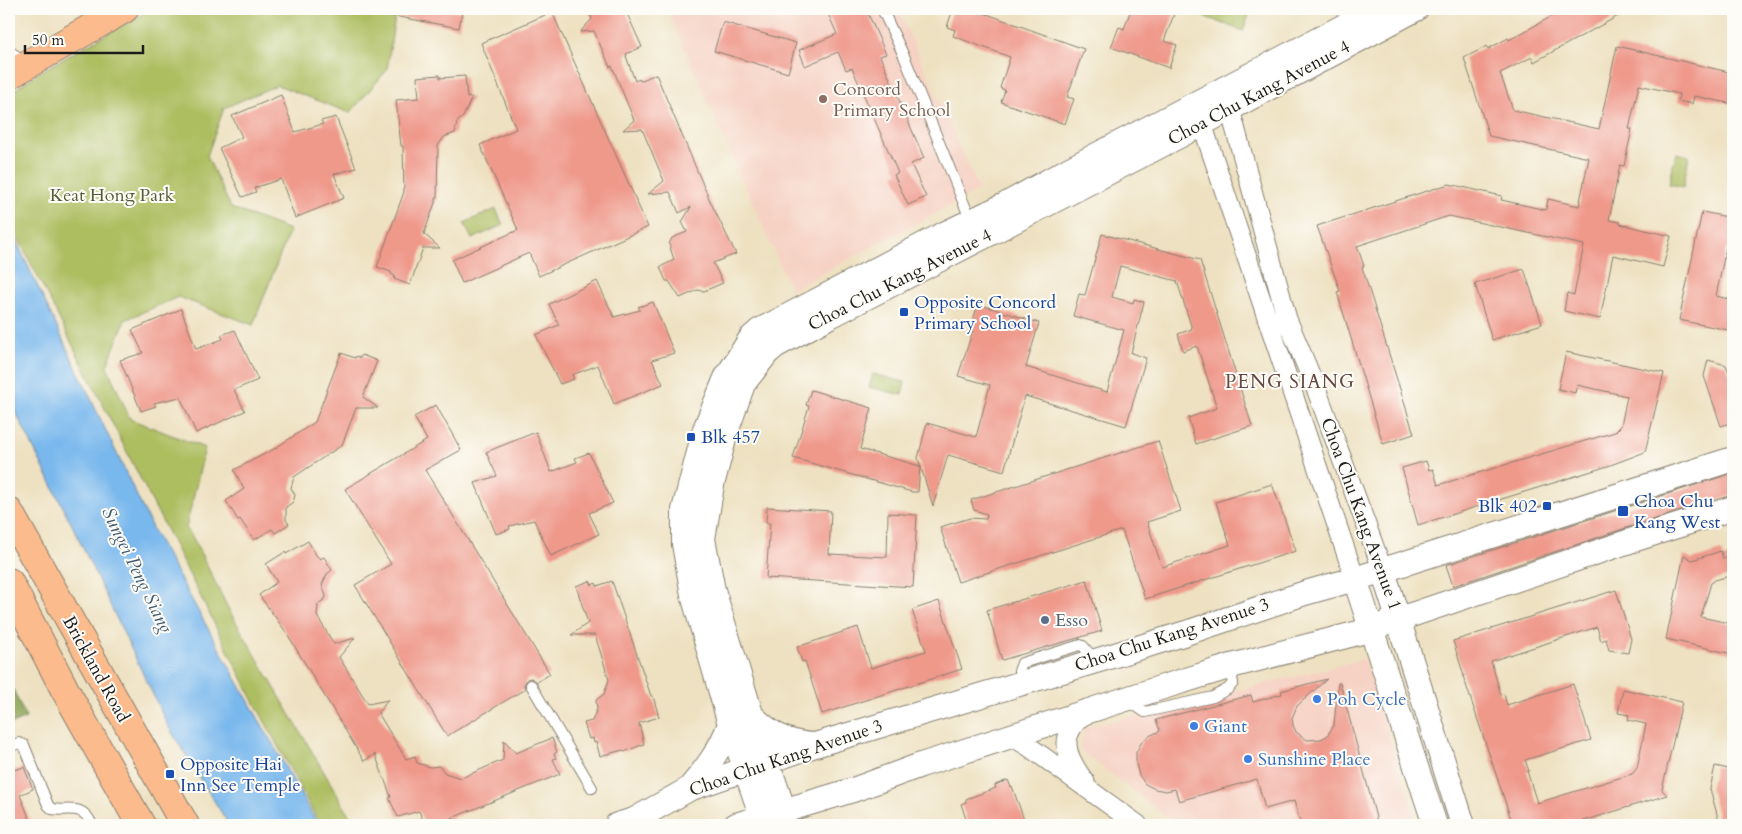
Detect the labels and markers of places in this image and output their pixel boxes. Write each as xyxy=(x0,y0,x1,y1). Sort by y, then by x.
place label: Concord Primary School xyxy=(833,77,951,123)
marker: Concord Primary School xyxy=(817,93,829,105)
place label: Opposite Concord Primary School xyxy=(914,290,1056,336)
marker: Opposite Concord Primary School xyxy=(898,306,910,318)
place label: Blk 457 xyxy=(701,425,760,450)
marker: Blk 457 xyxy=(685,431,697,443)
place label: Choa Chu Kang West xyxy=(1634,489,1720,535)
place label: Blk 402 xyxy=(1478,494,1537,519)
marker: Blk 402 xyxy=(1541,500,1553,512)
marker: Choa Chu Kang West xyxy=(1616,504,1630,518)
place label: Esso xyxy=(1055,608,1088,633)
marker: Esso xyxy=(1039,614,1051,626)
place label: Poh Cycle xyxy=(1327,687,1406,712)
marker: Poh Cycle xyxy=(1311,693,1323,705)
place label: Giant xyxy=(1204,714,1247,739)
marker: Giant xyxy=(1188,720,1200,732)
place label: Sunshine Place xyxy=(1258,747,1371,772)
place label: Opposite Hai Inn See Temple xyxy=(180,752,301,798)
marker: Sunshine Place xyxy=(1242,753,1254,765)
marker: Opposite Hai Inn See Temple xyxy=(164,768,176,780)

